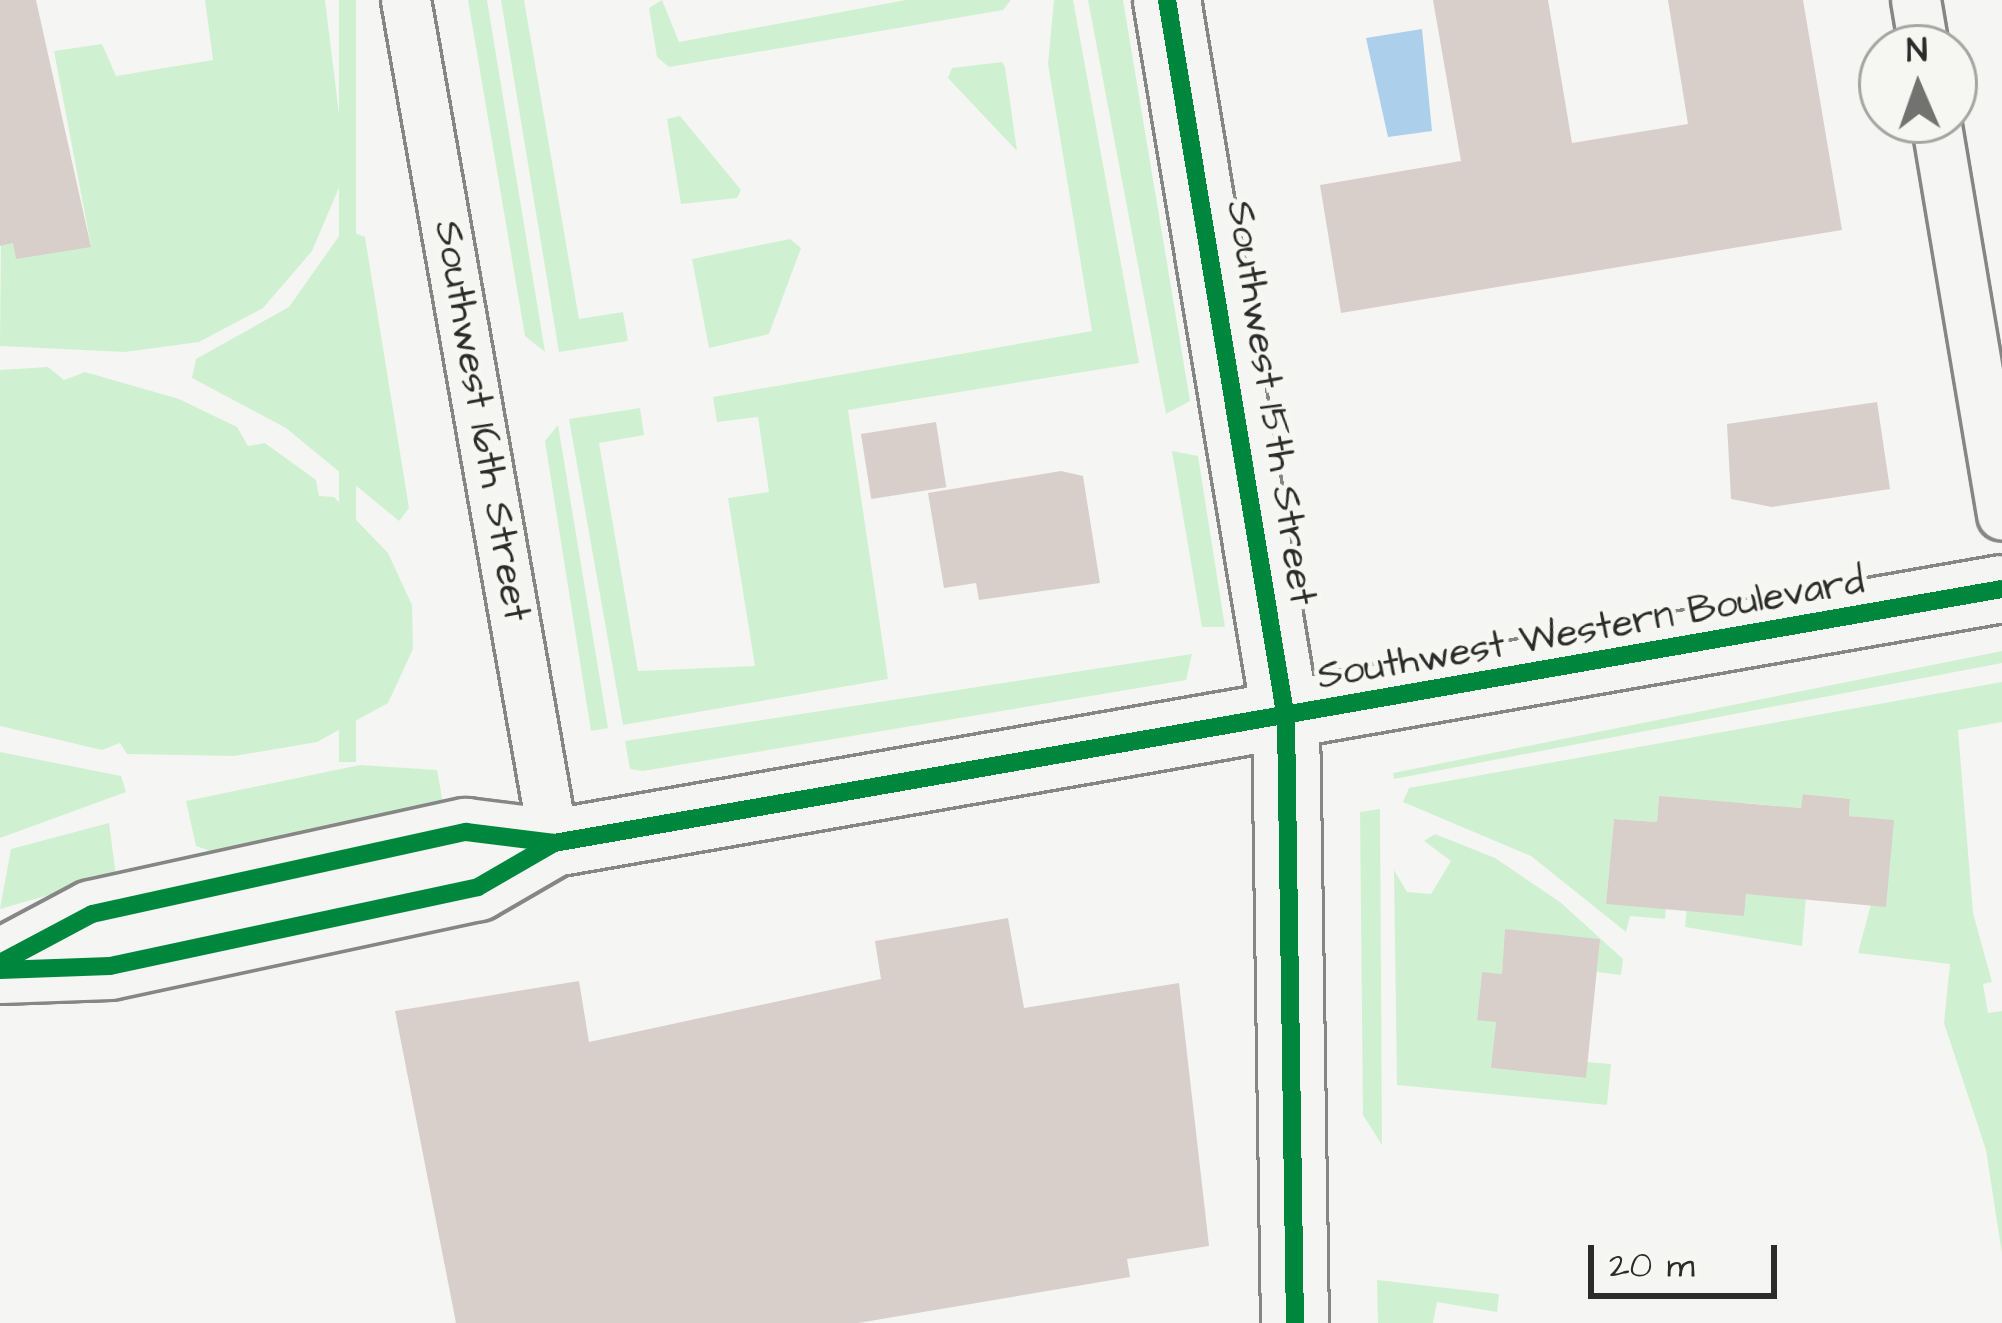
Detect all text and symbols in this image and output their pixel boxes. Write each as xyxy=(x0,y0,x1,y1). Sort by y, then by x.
north arrow xyxy=(1858,24,1978,144)
text: N xyxy=(1906,28,1928,74)
street label: Southwest 15th Street xyxy=(1215,197,1325,609)
street label: Southwest 16th Street xyxy=(423,217,539,625)
street label: Southwest Western Boulevard xyxy=(1314,559,1868,701)
scale bar xyxy=(1594,1221,1783,1295)
text: 20 m xyxy=(1609,1240,1695,1291)

